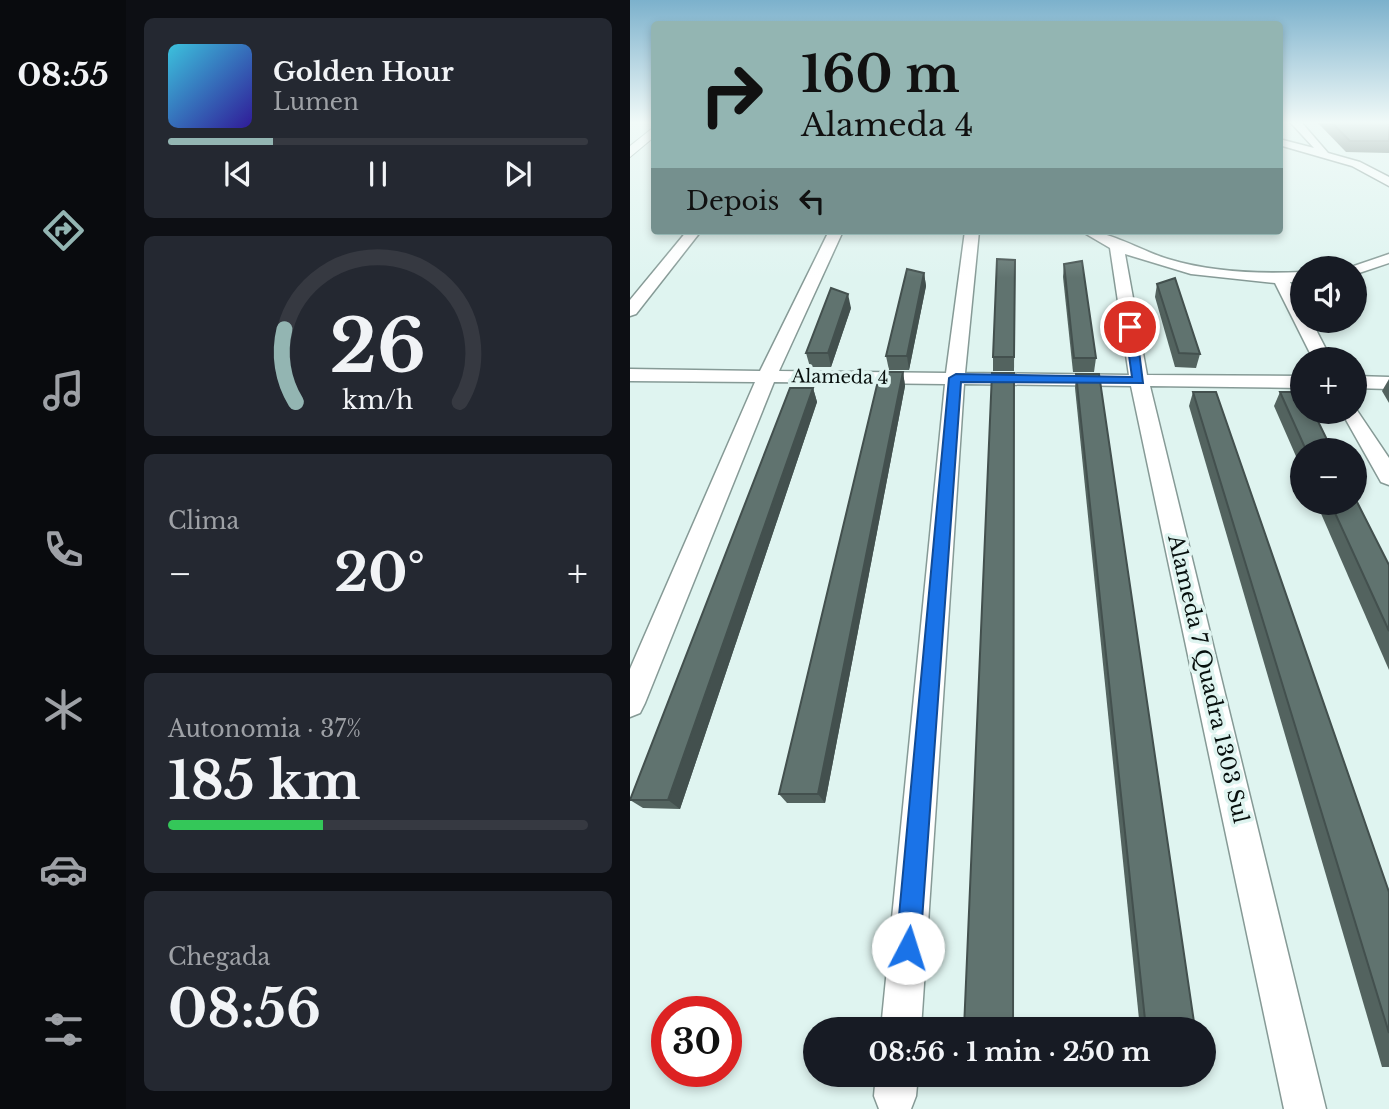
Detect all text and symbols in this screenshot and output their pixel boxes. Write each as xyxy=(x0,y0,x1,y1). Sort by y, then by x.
text: 160 m xyxy=(801,44,960,105)
icon: right xyxy=(686,49,777,140)
text: 08:55 xyxy=(17,55,109,95)
text: Golden Hour xyxy=(273,56,454,88)
text: Lumen xyxy=(273,88,359,116)
text: Alameda 4 xyxy=(801,105,973,145)
icon: previous xyxy=(219,155,257,193)
icon: pause xyxy=(359,155,397,193)
icon: next xyxy=(499,155,537,193)
icon: left xyxy=(793,182,831,220)
text: Depois xyxy=(686,185,779,217)
icon: directions xyxy=(39,206,88,255)
map controls xyxy=(1290,256,1367,515)
button: sound xyxy=(1290,256,1367,333)
pin xyxy=(1100,297,1160,357)
text: 26 xyxy=(330,302,426,393)
icon: arrive xyxy=(1111,308,1149,346)
button: + xyxy=(1290,347,1367,424)
street label: Alameda 4 xyxy=(790,365,889,389)
icon: music xyxy=(39,366,88,415)
text: km/h xyxy=(343,385,413,416)
button: − xyxy=(1290,438,1367,515)
text: Clima xyxy=(168,507,239,535)
icon: phone xyxy=(39,525,88,574)
street label: Alameda 7 Quadra 1303 Sul xyxy=(1162,531,1254,826)
text: 20° xyxy=(334,541,425,605)
text: − xyxy=(168,550,192,597)
text: + xyxy=(567,550,588,597)
icon: climate xyxy=(39,685,88,734)
text: Autonomia · 37% xyxy=(168,715,361,743)
text: 185 km xyxy=(168,749,361,813)
icon: car xyxy=(39,845,88,894)
position arrow xyxy=(871,911,945,985)
text: Chegada xyxy=(168,943,270,971)
text: 08:56 xyxy=(168,977,321,1041)
speed limit sign: 30 xyxy=(651,996,742,1087)
icon: filters xyxy=(39,1005,88,1054)
text: 08:56 · 1 min · 250 m xyxy=(869,1036,1150,1068)

